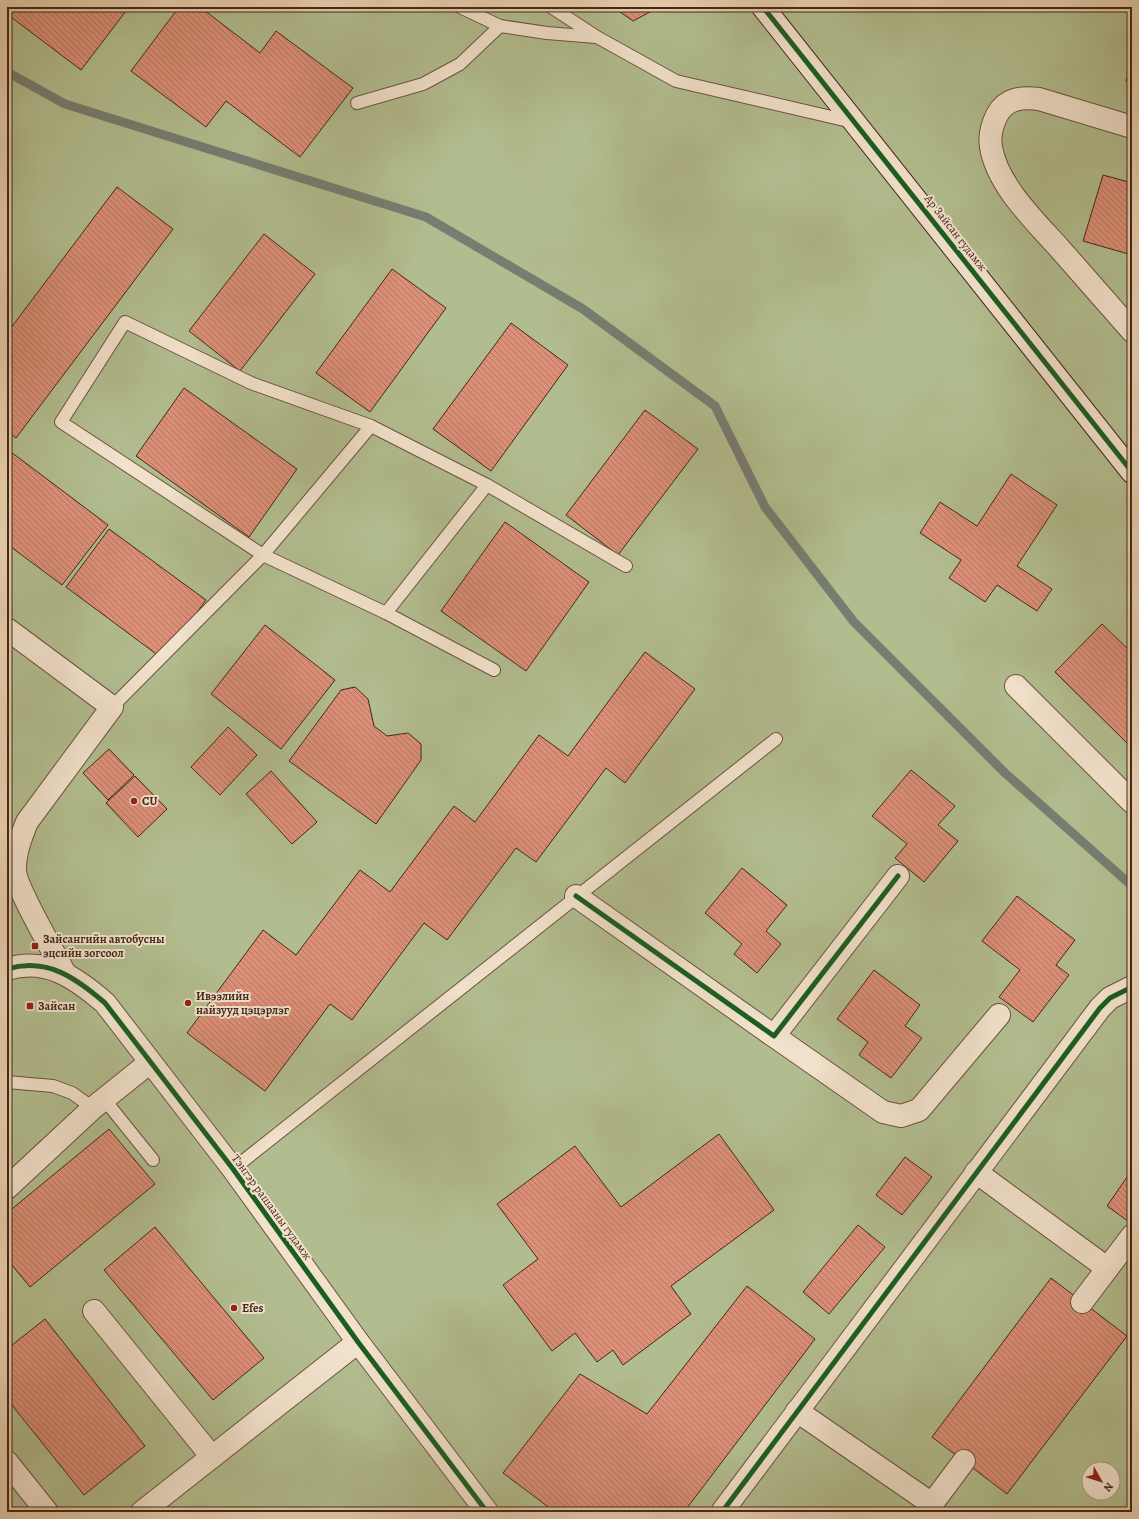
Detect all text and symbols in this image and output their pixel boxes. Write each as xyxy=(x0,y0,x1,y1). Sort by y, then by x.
street label: Ар Зайсан гудамж xyxy=(920,191,991,275)
place label: CU xyxy=(142,793,157,809)
marker: CU xyxy=(129,796,139,806)
place label: Зайсангийн автобусны эцсийн зогсоол xyxy=(43,931,164,961)
marker: Зайсангийн автобусны эцсийн зогсоол xyxy=(30,941,40,951)
place label: Ивээлийн найзууд цэцэрлэг xyxy=(196,988,290,1018)
place label: Зайсан xyxy=(38,998,75,1014)
marker: Ивээлийн найзууд цэцэрлэг xyxy=(183,998,193,1008)
marker: Зайсан xyxy=(25,1001,35,1011)
street label: Тэнгэр рашааны гудамж xyxy=(228,1151,316,1263)
place label: Efes xyxy=(242,1300,263,1316)
marker: Efes xyxy=(229,1303,239,1313)
north arrow xyxy=(1081,1461,1121,1501)
text: N xyxy=(1100,1479,1117,1495)

